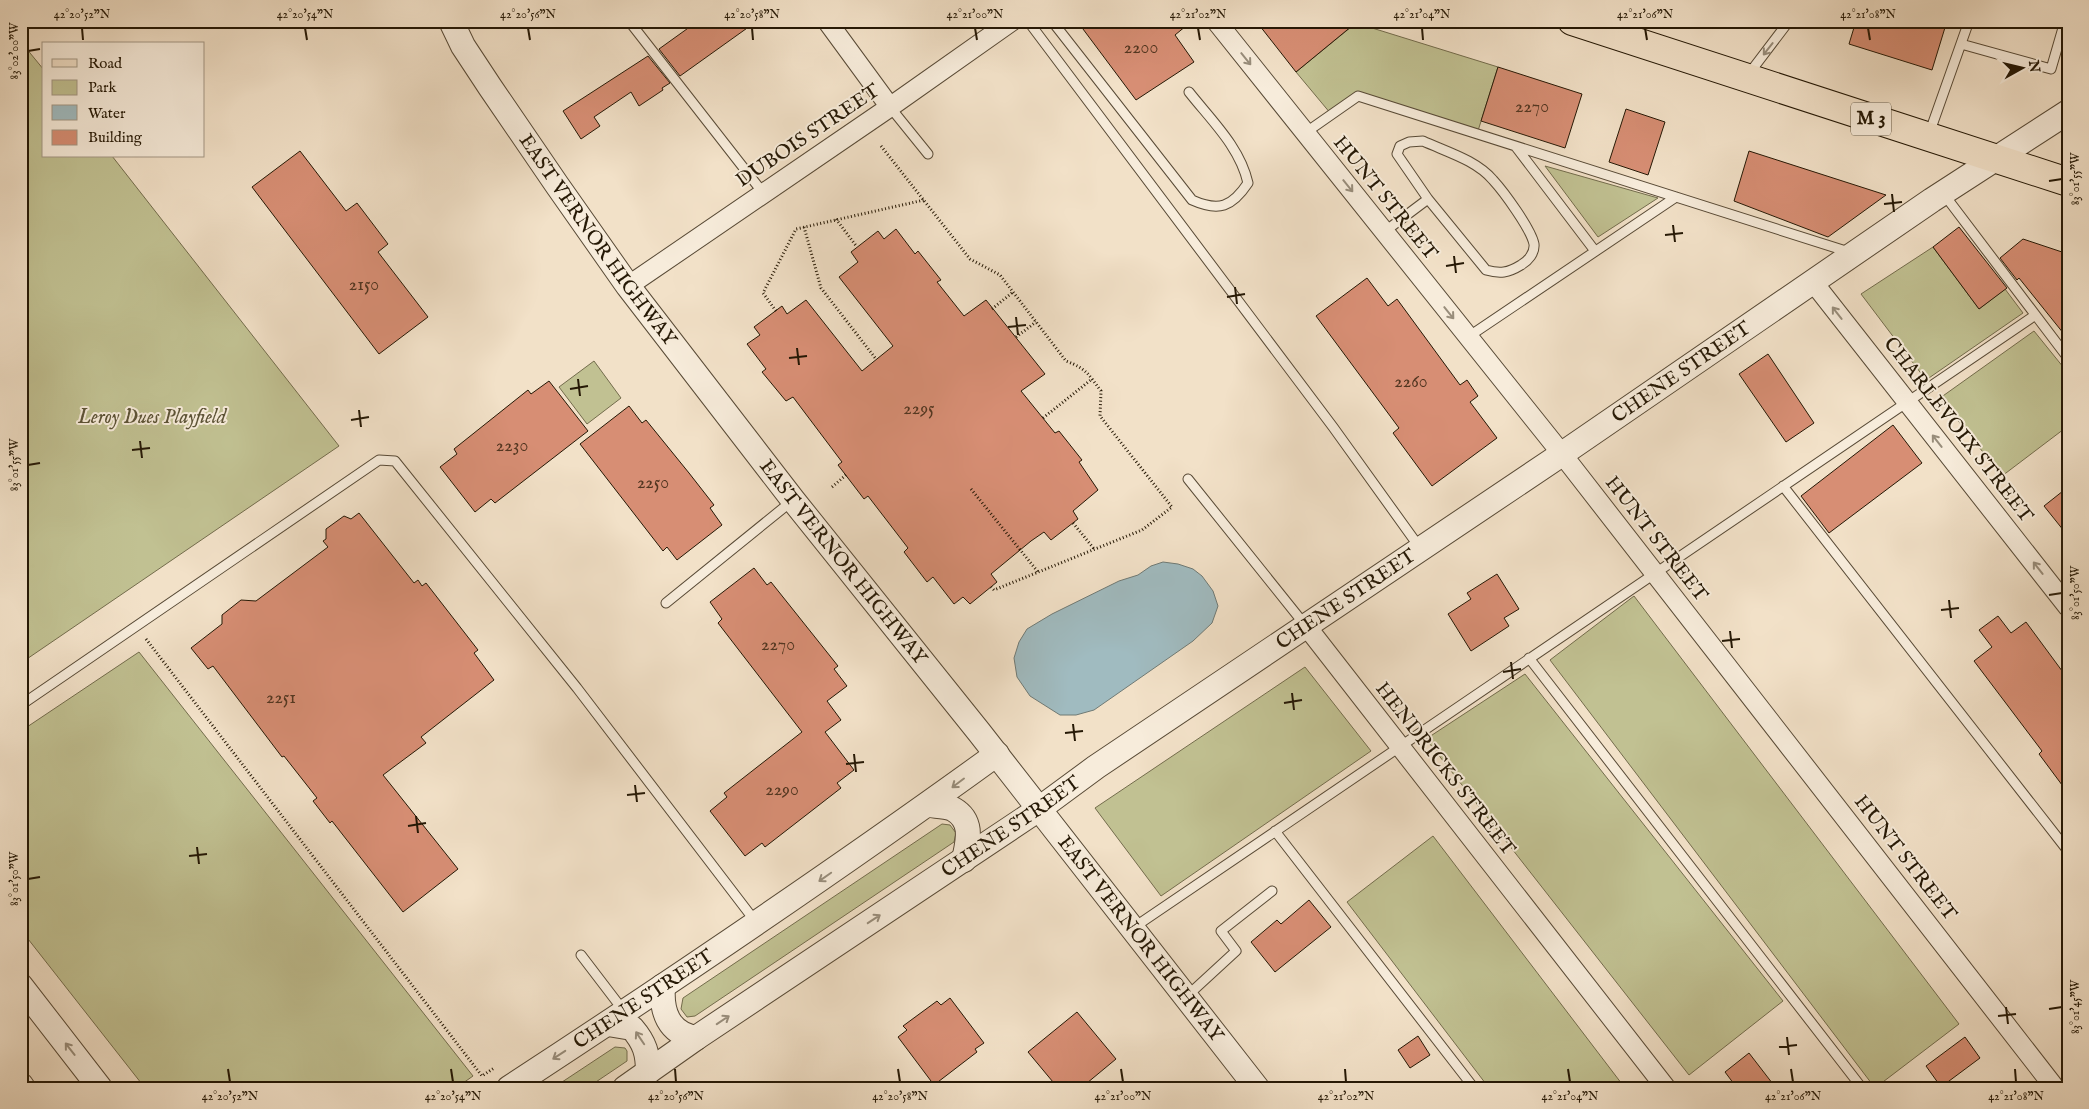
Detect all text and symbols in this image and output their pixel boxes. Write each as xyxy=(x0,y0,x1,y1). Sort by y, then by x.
text: 42°20'52"N xyxy=(54,7,111,22)
text: 42°20'54"N xyxy=(277,7,334,22)
text: 42°20'56"N xyxy=(500,7,557,22)
text: 42°20'58"N xyxy=(724,7,780,22)
text: 42°21'00"N xyxy=(947,7,1004,22)
text: 42°21'02"N xyxy=(1170,7,1227,22)
text: 42°21'04"N xyxy=(1394,7,1451,22)
text: 42°21'06"N xyxy=(1617,7,1674,22)
text: 42°21'08"N xyxy=(1840,7,1896,22)
text: 83°02'00"W xyxy=(7,22,22,80)
house number: 2200 xyxy=(1124,37,1158,60)
legend xyxy=(42,42,205,158)
north arrow xyxy=(1996,42,2046,92)
one-way arrow xyxy=(1762,43,1773,56)
one-way arrow xyxy=(1241,53,1252,66)
text: Road xyxy=(88,54,123,73)
text: N xyxy=(2024,58,2044,74)
text: Park xyxy=(88,78,118,97)
street label: DUBOIS STREET xyxy=(731,78,885,193)
house number: 2270 xyxy=(1515,96,1549,119)
road number: M 3 xyxy=(1851,102,1891,136)
text: Water xyxy=(88,104,126,123)
text: Building xyxy=(88,128,143,147)
street label: EAST VERNOR HIGHWAY xyxy=(513,129,683,352)
street label: HUNT STREET xyxy=(1327,131,1443,265)
text: 83°01'55"W xyxy=(2068,152,2083,205)
one-way arrow xyxy=(1342,180,1353,193)
house number: 2150 xyxy=(349,274,379,297)
one-way arrow xyxy=(1832,306,1843,319)
one-way arrow xyxy=(1444,307,1455,320)
street label: CHENE STREET xyxy=(1607,315,1756,429)
street label: CHARLEVOIX STREET xyxy=(1878,332,2039,528)
house number: 2260 xyxy=(1394,371,1428,394)
house number: 2295 xyxy=(903,398,935,421)
park label: Leroy Dues Playfield xyxy=(77,405,228,430)
one-way arrow xyxy=(1932,434,1943,447)
house number: 2230 xyxy=(496,435,528,458)
text: 83°01'55"W xyxy=(7,438,22,491)
street label: EAST VERNOR HIGHWAY xyxy=(754,455,933,671)
street label: HUNT STREET xyxy=(1599,471,1713,607)
house number: 2250 xyxy=(637,472,669,495)
street label: CHENE STREET xyxy=(1271,543,1421,655)
one-way arrow xyxy=(2032,562,2043,575)
text: 83°01'50"W xyxy=(2068,565,2083,620)
house number: 2270 xyxy=(761,634,795,657)
street label: HENDRICKS STREET xyxy=(1370,677,1521,861)
house number: 2251 xyxy=(266,687,296,710)
street label: CHENE STREET xyxy=(937,770,1086,883)
one-way arrow xyxy=(951,778,965,788)
house number: 2290 xyxy=(765,779,799,802)
street label: HUNT STREET xyxy=(1848,790,1962,926)
street label: EAST VERNOR HIGHWAY xyxy=(1052,831,1230,1048)
text: 83°01'50"W xyxy=(7,851,22,906)
one-way arrow xyxy=(818,871,832,882)
one-way arrow xyxy=(867,914,881,924)
street label: CHENE STREET xyxy=(569,943,718,1055)
text: 83°01'45"W xyxy=(2068,979,2083,1034)
one-way arrow xyxy=(715,1015,729,1025)
one-way arrow xyxy=(634,1031,645,1045)
one-way arrow xyxy=(65,1043,76,1056)
one-way arrow xyxy=(553,1050,567,1060)
text: 42°20'52"N xyxy=(202,1089,259,1104)
text: 42°20'54"N xyxy=(425,1089,482,1104)
text: 42°20'56"N xyxy=(648,1089,705,1104)
text: 42°20'58"N xyxy=(872,1089,928,1104)
text: 42°21'00"N xyxy=(1095,1089,1152,1104)
text: 42°21'02"N xyxy=(1318,1089,1375,1104)
text: 42°21'04"N xyxy=(1542,1089,1599,1104)
text: 42°21'06"N xyxy=(1765,1089,1822,1104)
text: 42°21'08"N xyxy=(1988,1089,2044,1104)

